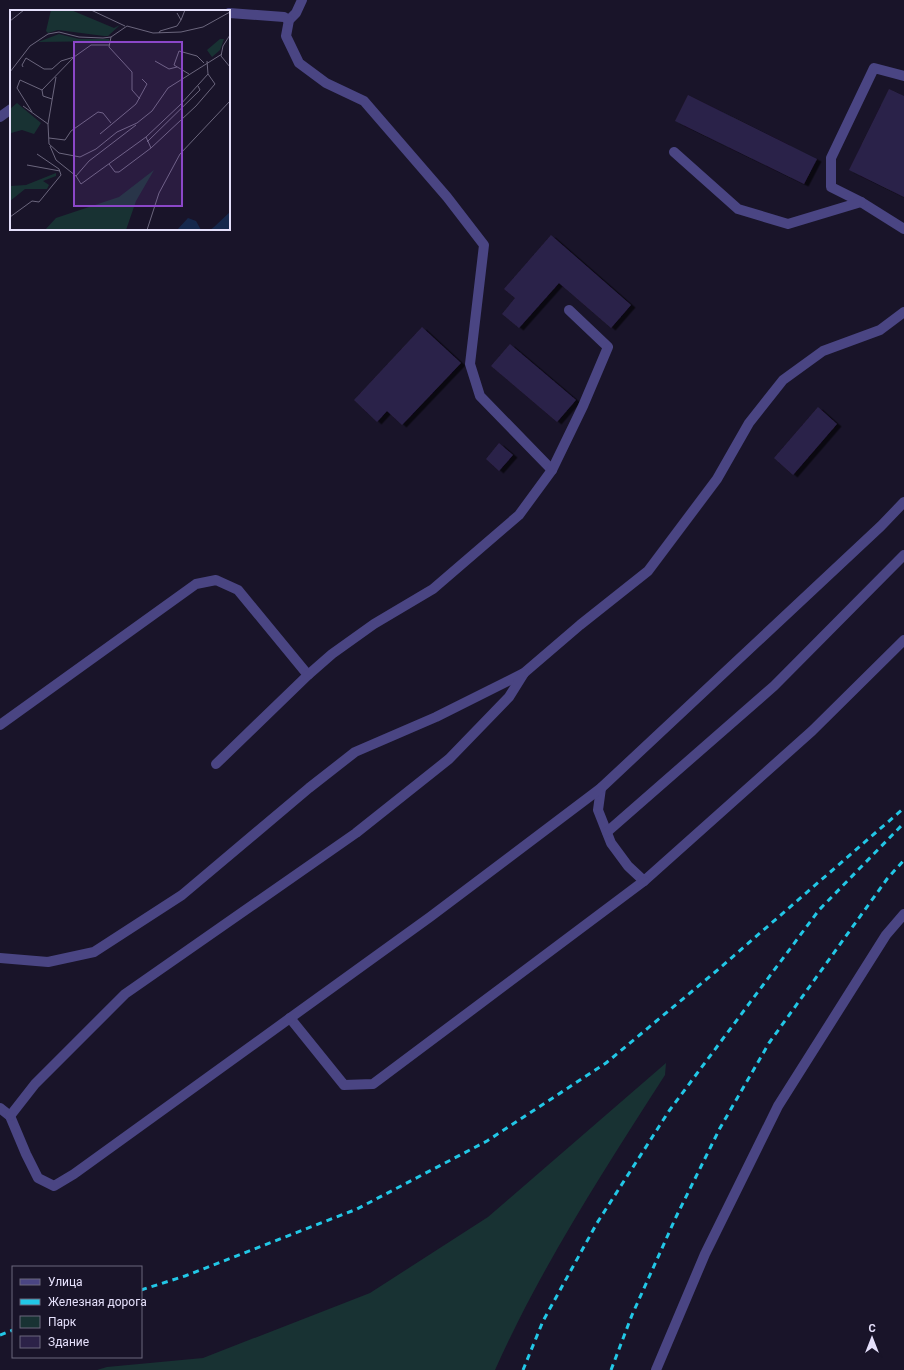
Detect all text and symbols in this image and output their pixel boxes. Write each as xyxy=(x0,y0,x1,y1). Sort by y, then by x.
inset map xyxy=(10,10,230,230)
legend xyxy=(12,1266,142,1358)
text: Улица xyxy=(48,1275,83,1289)
text: Железная дорога xyxy=(48,1295,147,1309)
text: Парк xyxy=(48,1315,77,1329)
north arrow xyxy=(852,1318,892,1358)
text: С xyxy=(868,1322,876,1335)
text: Здание xyxy=(48,1335,89,1349)

